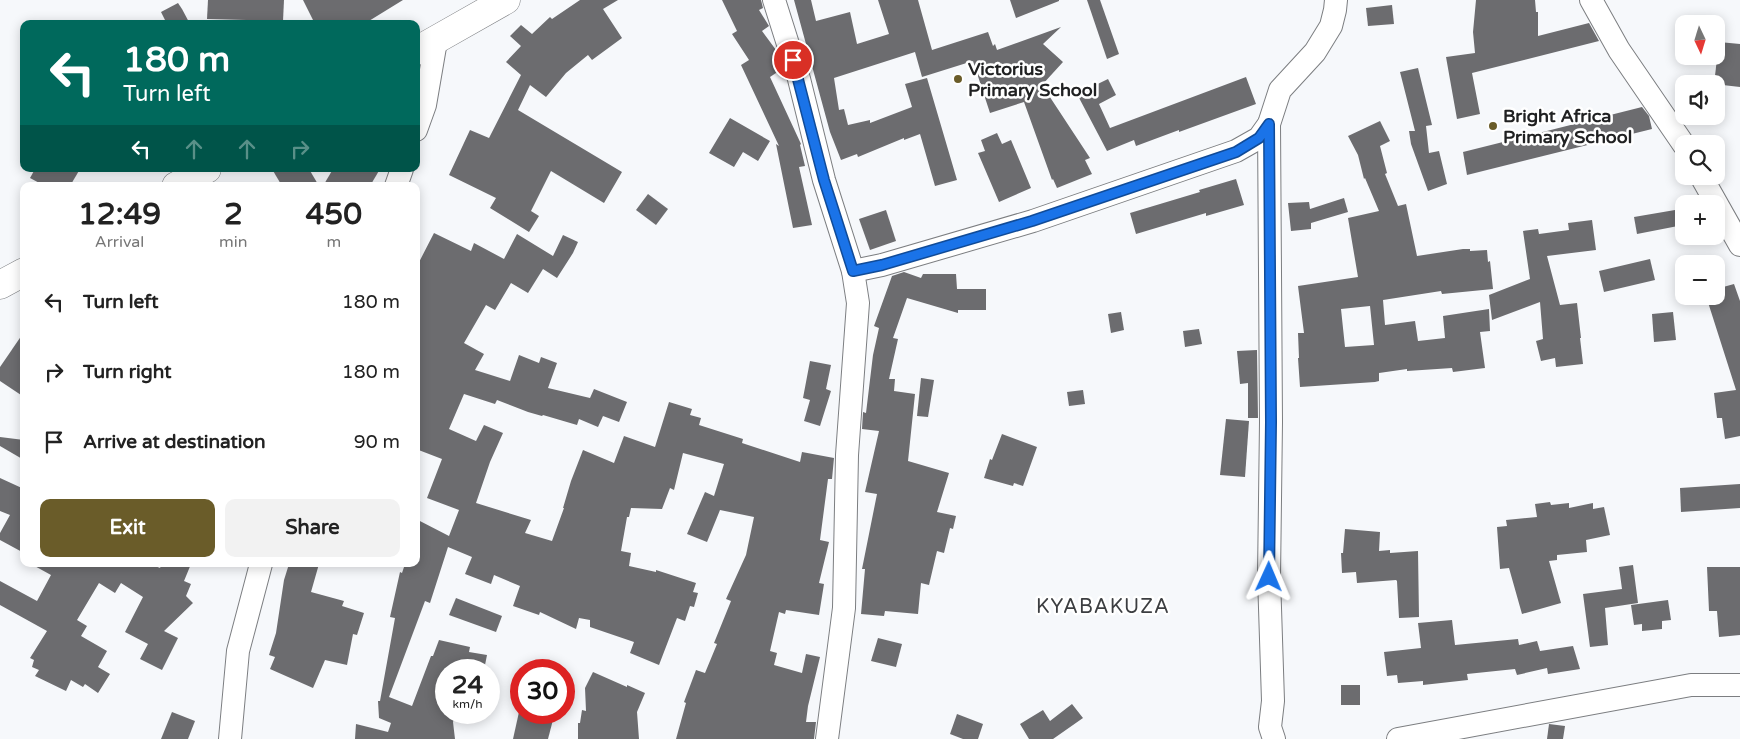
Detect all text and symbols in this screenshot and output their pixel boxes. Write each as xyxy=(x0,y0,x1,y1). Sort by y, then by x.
north arrow xyxy=(1675,15,1725,65)
map controls xyxy=(1675,15,1725,305)
text: 180 m xyxy=(123,39,230,81)
pin xyxy=(772,39,814,81)
icon: left xyxy=(40,40,105,105)
icon: arrive xyxy=(779,46,807,74)
place label: Victorius Primary School xyxy=(968,58,1097,101)
marker: Victorius Primary School xyxy=(952,73,964,85)
button: sound xyxy=(1675,75,1725,125)
text: Turn left xyxy=(123,81,211,107)
place label: Bright Africa Primary School xyxy=(1503,105,1632,148)
marker: Bright Africa Primary School xyxy=(1487,120,1499,132)
icon: left xyxy=(127,135,155,163)
icon: ahead xyxy=(180,135,208,163)
icon: ahead xyxy=(233,135,261,163)
icon: right xyxy=(286,135,314,163)
button: search xyxy=(1675,135,1725,185)
button: + xyxy=(1675,195,1725,245)
text: 12:49 xyxy=(78,196,161,233)
text: 2 xyxy=(224,196,243,233)
text: 450 xyxy=(306,196,362,233)
text: Arrival xyxy=(95,232,144,252)
text: min xyxy=(219,232,248,252)
text: m xyxy=(326,232,341,252)
button: − xyxy=(1675,255,1725,305)
icon: left xyxy=(40,288,68,316)
text: Turn left xyxy=(83,291,159,313)
text: 180 m xyxy=(342,291,400,313)
icon: right xyxy=(40,358,68,386)
text: Turn right xyxy=(83,361,171,383)
text: 180 m xyxy=(342,361,400,383)
icon: arrive xyxy=(40,428,68,456)
text: Arrive at destination xyxy=(83,431,266,453)
text: 90 m xyxy=(354,431,400,453)
button: Exit xyxy=(40,499,215,557)
button: Share xyxy=(225,499,400,557)
position arrow xyxy=(1242,550,1294,602)
district label: KYABAKUZA xyxy=(1036,595,1170,619)
speed limit sign: 30 xyxy=(510,659,575,724)
text: 24 xyxy=(452,670,483,700)
text: km/h xyxy=(452,697,483,711)

